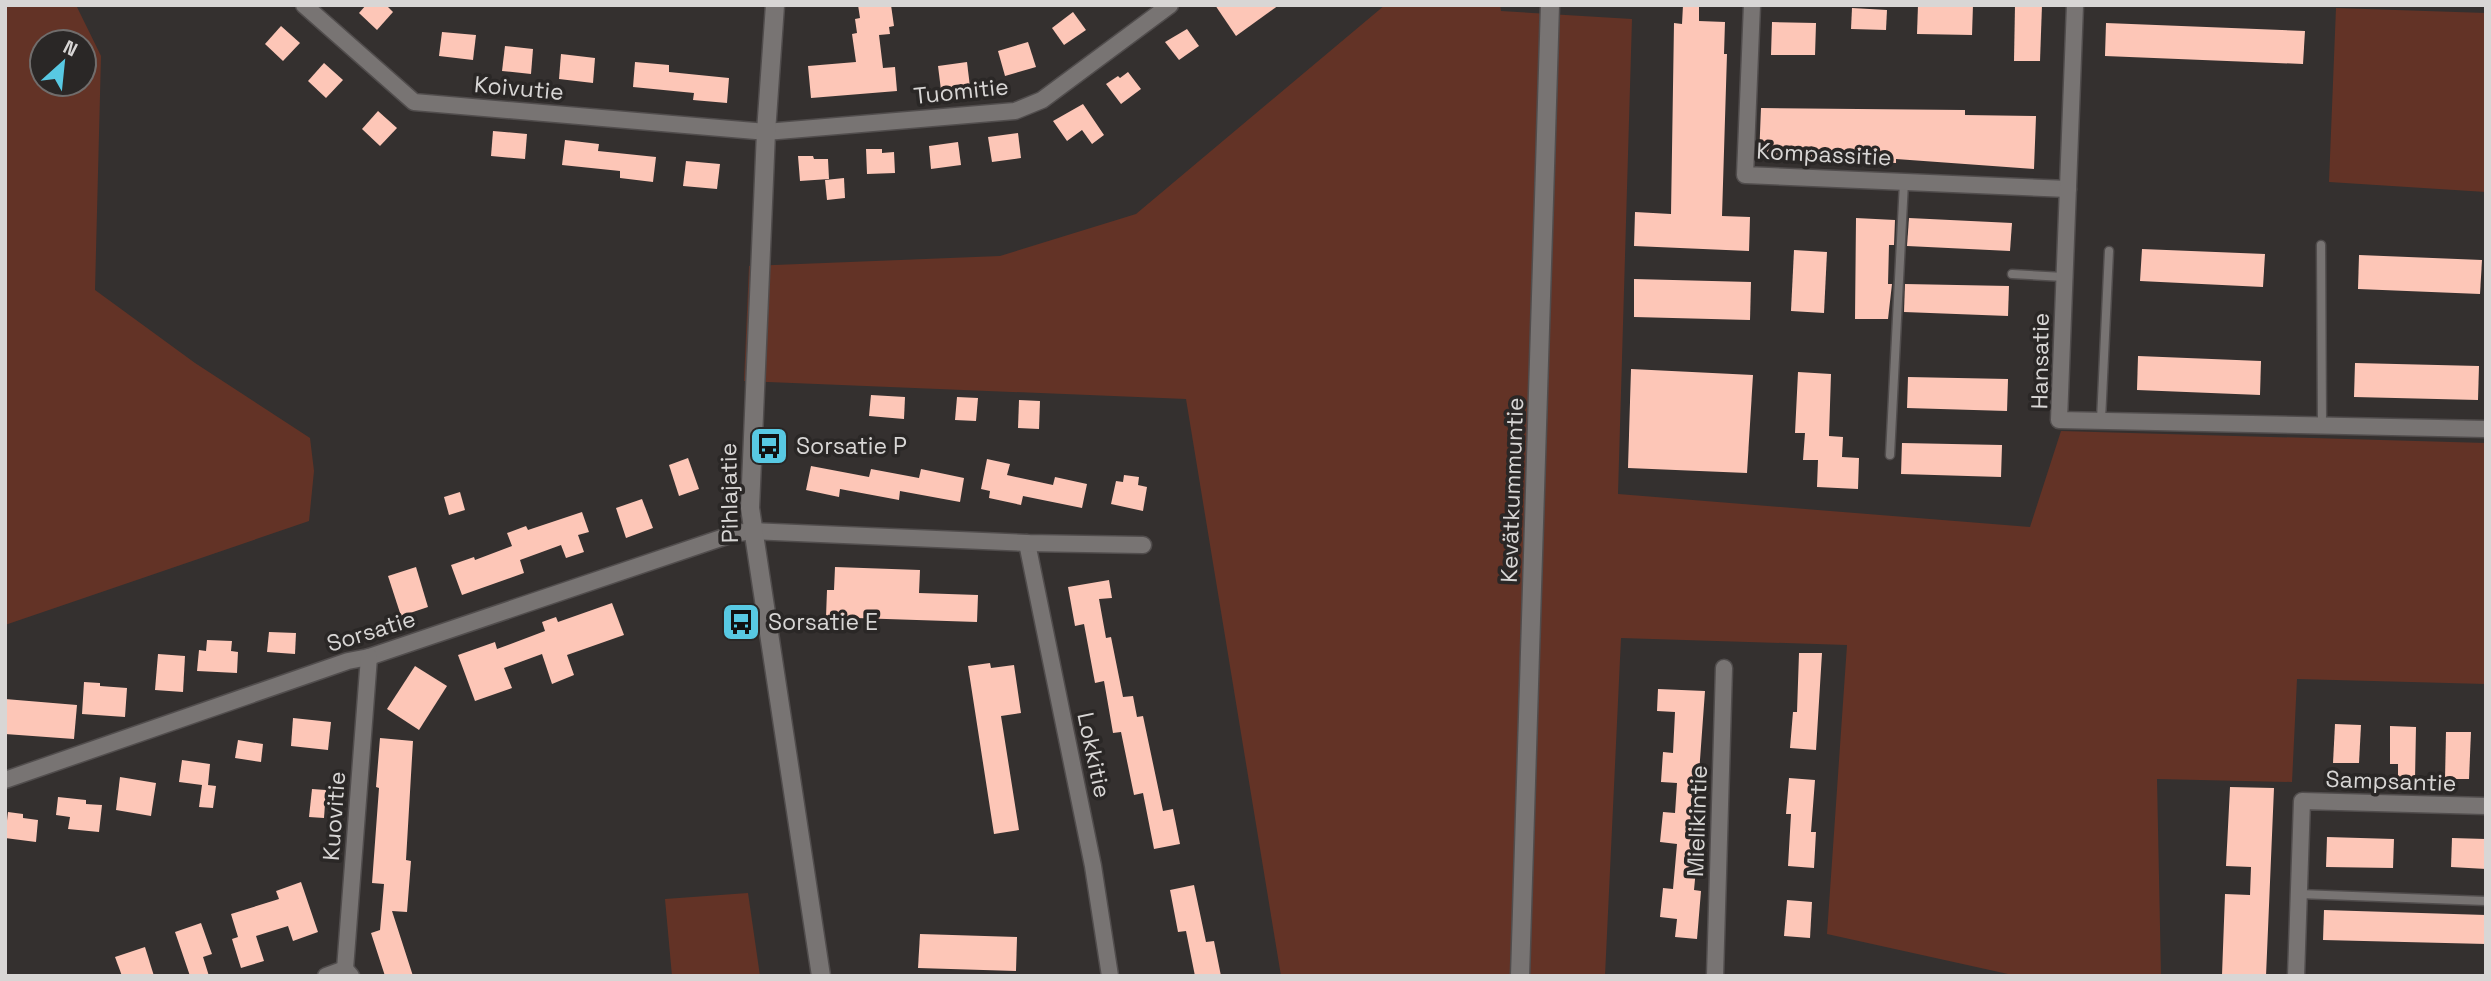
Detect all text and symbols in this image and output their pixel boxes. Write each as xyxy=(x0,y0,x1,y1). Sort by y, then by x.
north arrow xyxy=(28,28,98,98)
text: N xyxy=(59,34,82,62)
street label: Koivutie xyxy=(473,69,565,107)
street label: Tuomitie xyxy=(912,71,1010,111)
street label: Kompassitie xyxy=(1756,135,1892,173)
street label: Hansatie xyxy=(2024,312,2056,410)
street label: Kevätkummuntie xyxy=(1494,397,1530,583)
bus stop icon: Sorsatie P xyxy=(748,425,790,467)
place label: Sorsatie P xyxy=(796,431,907,461)
street label: Pihlajatie xyxy=(713,443,745,543)
bus stop icon: Sorsatie E xyxy=(720,601,762,643)
street label: Sorsatie xyxy=(323,603,419,659)
place label: Sorsatie E xyxy=(768,607,878,637)
street label: Lokkitie xyxy=(1070,709,1118,801)
street label: Mielikintie xyxy=(1680,764,1714,878)
street label: Sampsantie xyxy=(2325,764,2457,798)
street label: Kuovitie xyxy=(316,770,352,862)

